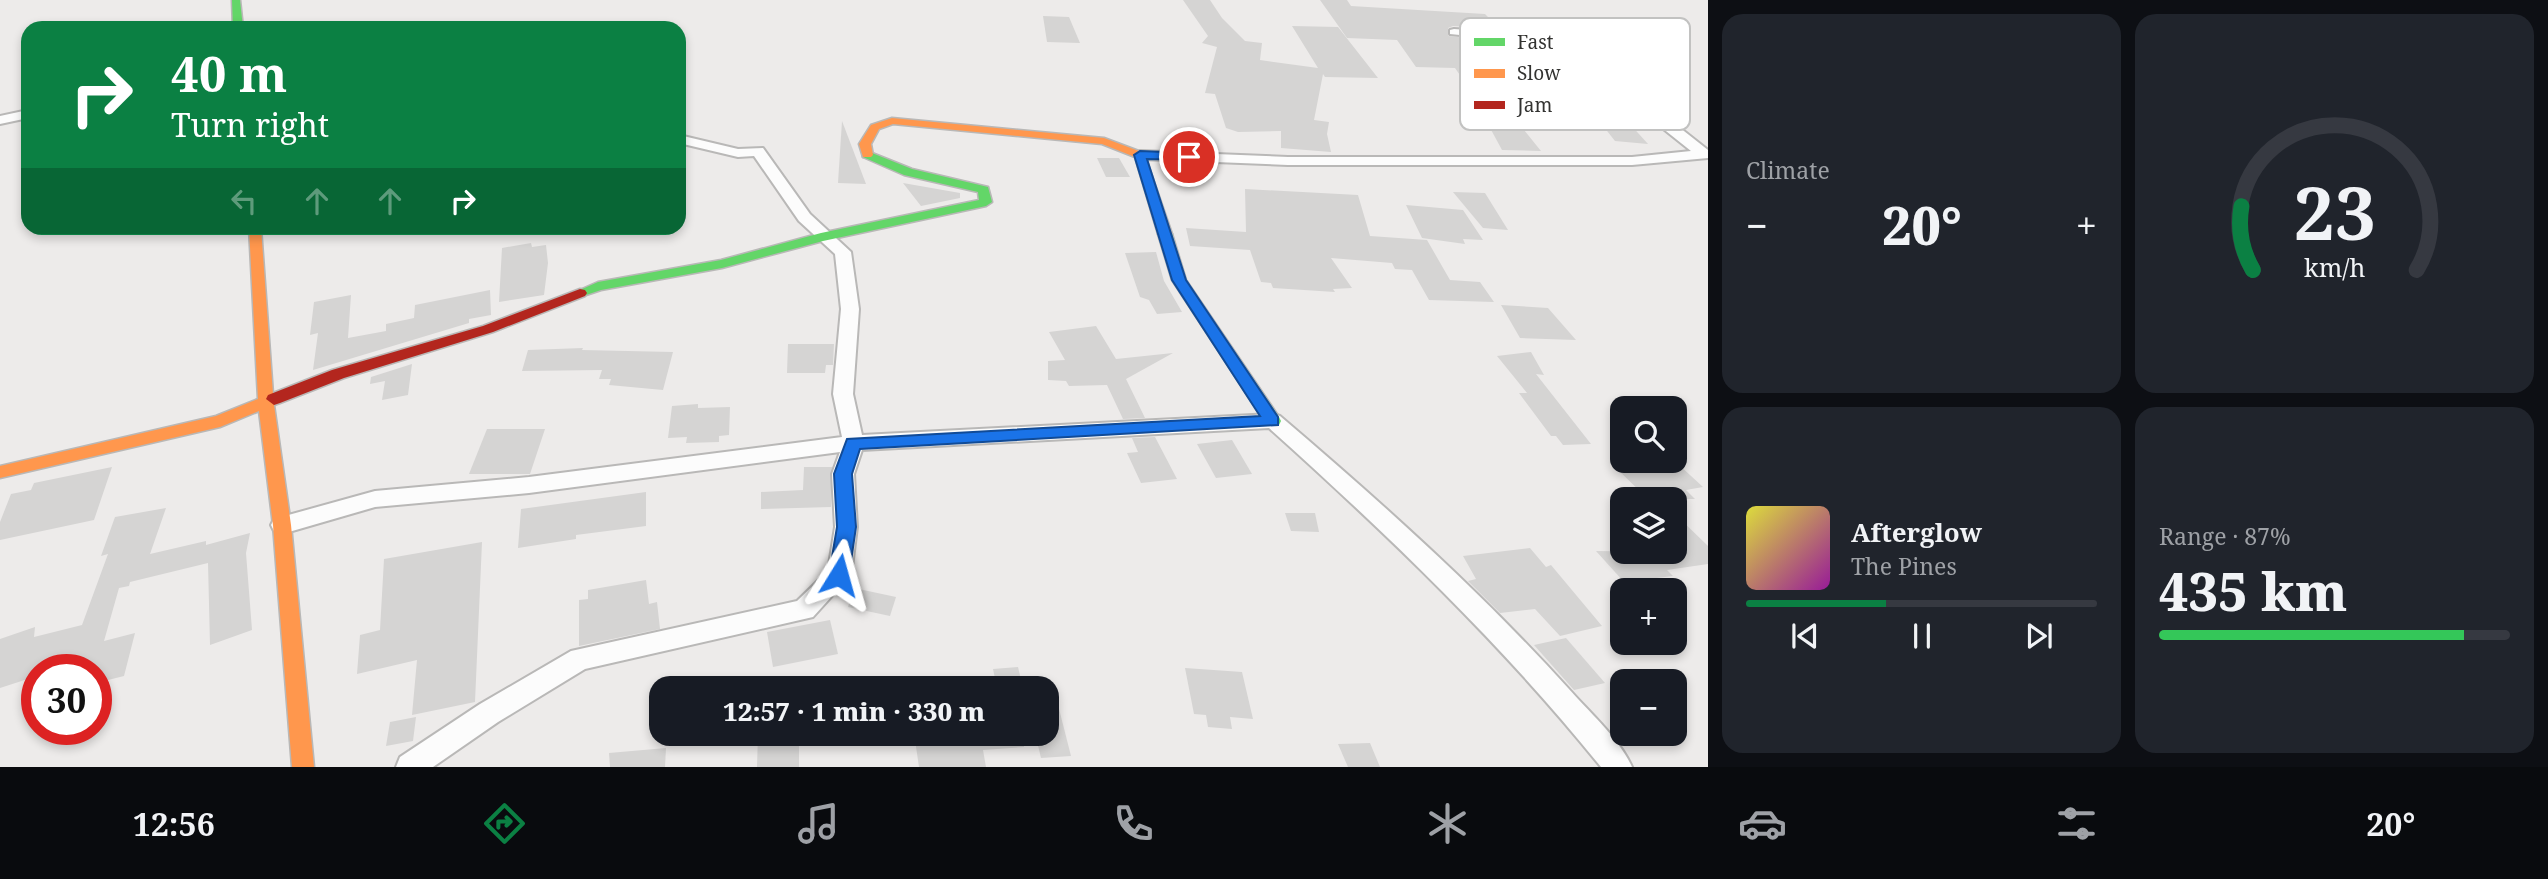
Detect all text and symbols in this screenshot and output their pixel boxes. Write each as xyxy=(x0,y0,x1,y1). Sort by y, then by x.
legend xyxy=(1460,18,1690,130)
text: Fast xyxy=(1517,29,1554,55)
text: 40 m xyxy=(171,40,287,106)
icon: right xyxy=(56,49,147,140)
text: Slow xyxy=(1517,60,1561,86)
text: Jam xyxy=(1516,92,1552,118)
text: Turn right xyxy=(171,103,329,146)
pin xyxy=(1159,127,1219,187)
icon: arrive xyxy=(1170,138,1208,176)
text: Climate xyxy=(1746,154,1830,186)
text: 23 xyxy=(2293,162,2376,261)
icon: left xyxy=(225,182,263,220)
icon: ahead xyxy=(298,182,336,220)
icon: ahead xyxy=(371,182,409,220)
icon: right xyxy=(444,182,482,220)
text: 20° xyxy=(1882,189,1962,260)
text: − xyxy=(1746,199,1768,251)
text: + xyxy=(2076,199,2097,251)
text: km/h xyxy=(2304,249,2365,283)
map controls xyxy=(1610,396,1687,746)
button: search xyxy=(1610,396,1687,473)
button: layers xyxy=(1610,487,1687,564)
text: Afterglow xyxy=(1851,514,1982,550)
text: Range · 87% xyxy=(2159,520,2291,552)
position arrow xyxy=(802,538,876,612)
text: The Pines xyxy=(1851,550,1957,582)
text: 435 km xyxy=(2159,555,2347,626)
button: + xyxy=(1610,578,1687,655)
icon: previous xyxy=(1786,617,1824,655)
icon: pause xyxy=(1903,617,1941,655)
icon: next xyxy=(2020,617,2058,655)
speed limit sign: 30 xyxy=(21,654,112,745)
button: − xyxy=(1610,669,1687,746)
text: 12:57 · 1 min · 330 m xyxy=(723,693,985,729)
icon: directions xyxy=(480,799,529,848)
icon: music xyxy=(794,799,843,848)
icon: phone xyxy=(1109,799,1158,848)
icon: climate xyxy=(1423,799,1472,848)
icon: car xyxy=(1738,799,1787,848)
icon: filters xyxy=(2052,799,2101,848)
text: 12:56 xyxy=(133,802,215,845)
text: 20° xyxy=(2366,802,2415,845)

